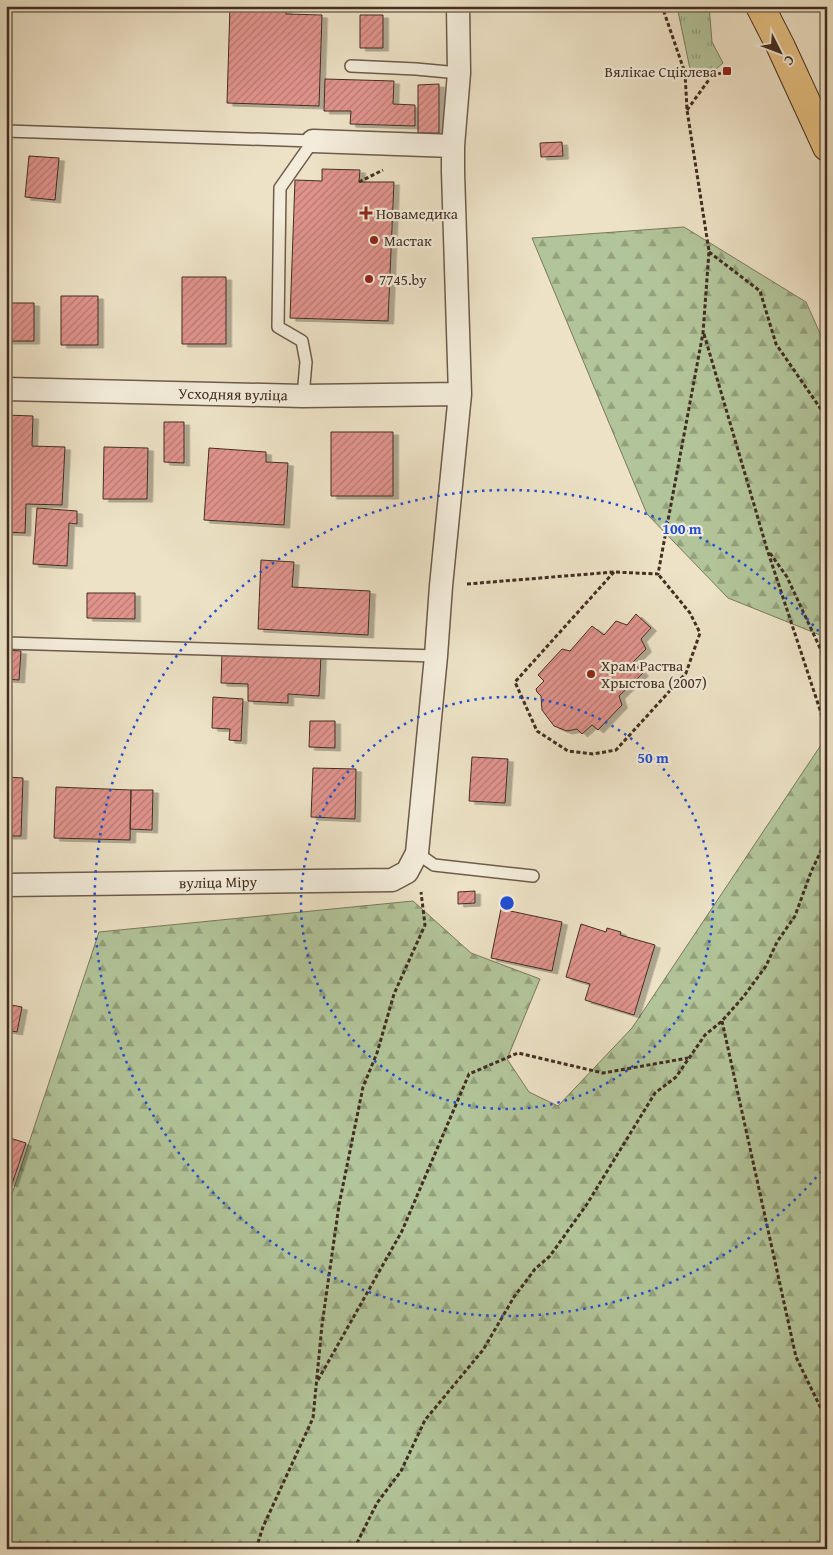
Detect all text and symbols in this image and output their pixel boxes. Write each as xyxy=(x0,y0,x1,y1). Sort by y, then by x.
north arrow xyxy=(756,28,806,78)
text: С xyxy=(780,51,800,70)
place label: Вялікае Сціклева xyxy=(605,61,718,82)
marker: Вялікае Сціклева xyxy=(721,65,733,77)
place label: Новамедика xyxy=(376,203,459,224)
marker: Новамедика xyxy=(360,207,372,219)
place label: Мастак xyxy=(384,230,432,251)
marker: Мастак xyxy=(368,234,380,246)
place label: 7745.by xyxy=(379,269,427,290)
marker: 7745.by xyxy=(363,273,375,285)
street label: Усходняя вуліца xyxy=(178,383,289,405)
text: 100 m xyxy=(662,518,702,539)
place label: Храм Раства Хрыстова (2007) xyxy=(601,655,707,693)
marker: Храм Раства Хрыстова (2007) xyxy=(585,668,597,680)
text: 50 m xyxy=(637,747,669,768)
street label: вуліца Міру xyxy=(179,871,258,893)
centre of rings xyxy=(498,894,516,912)

